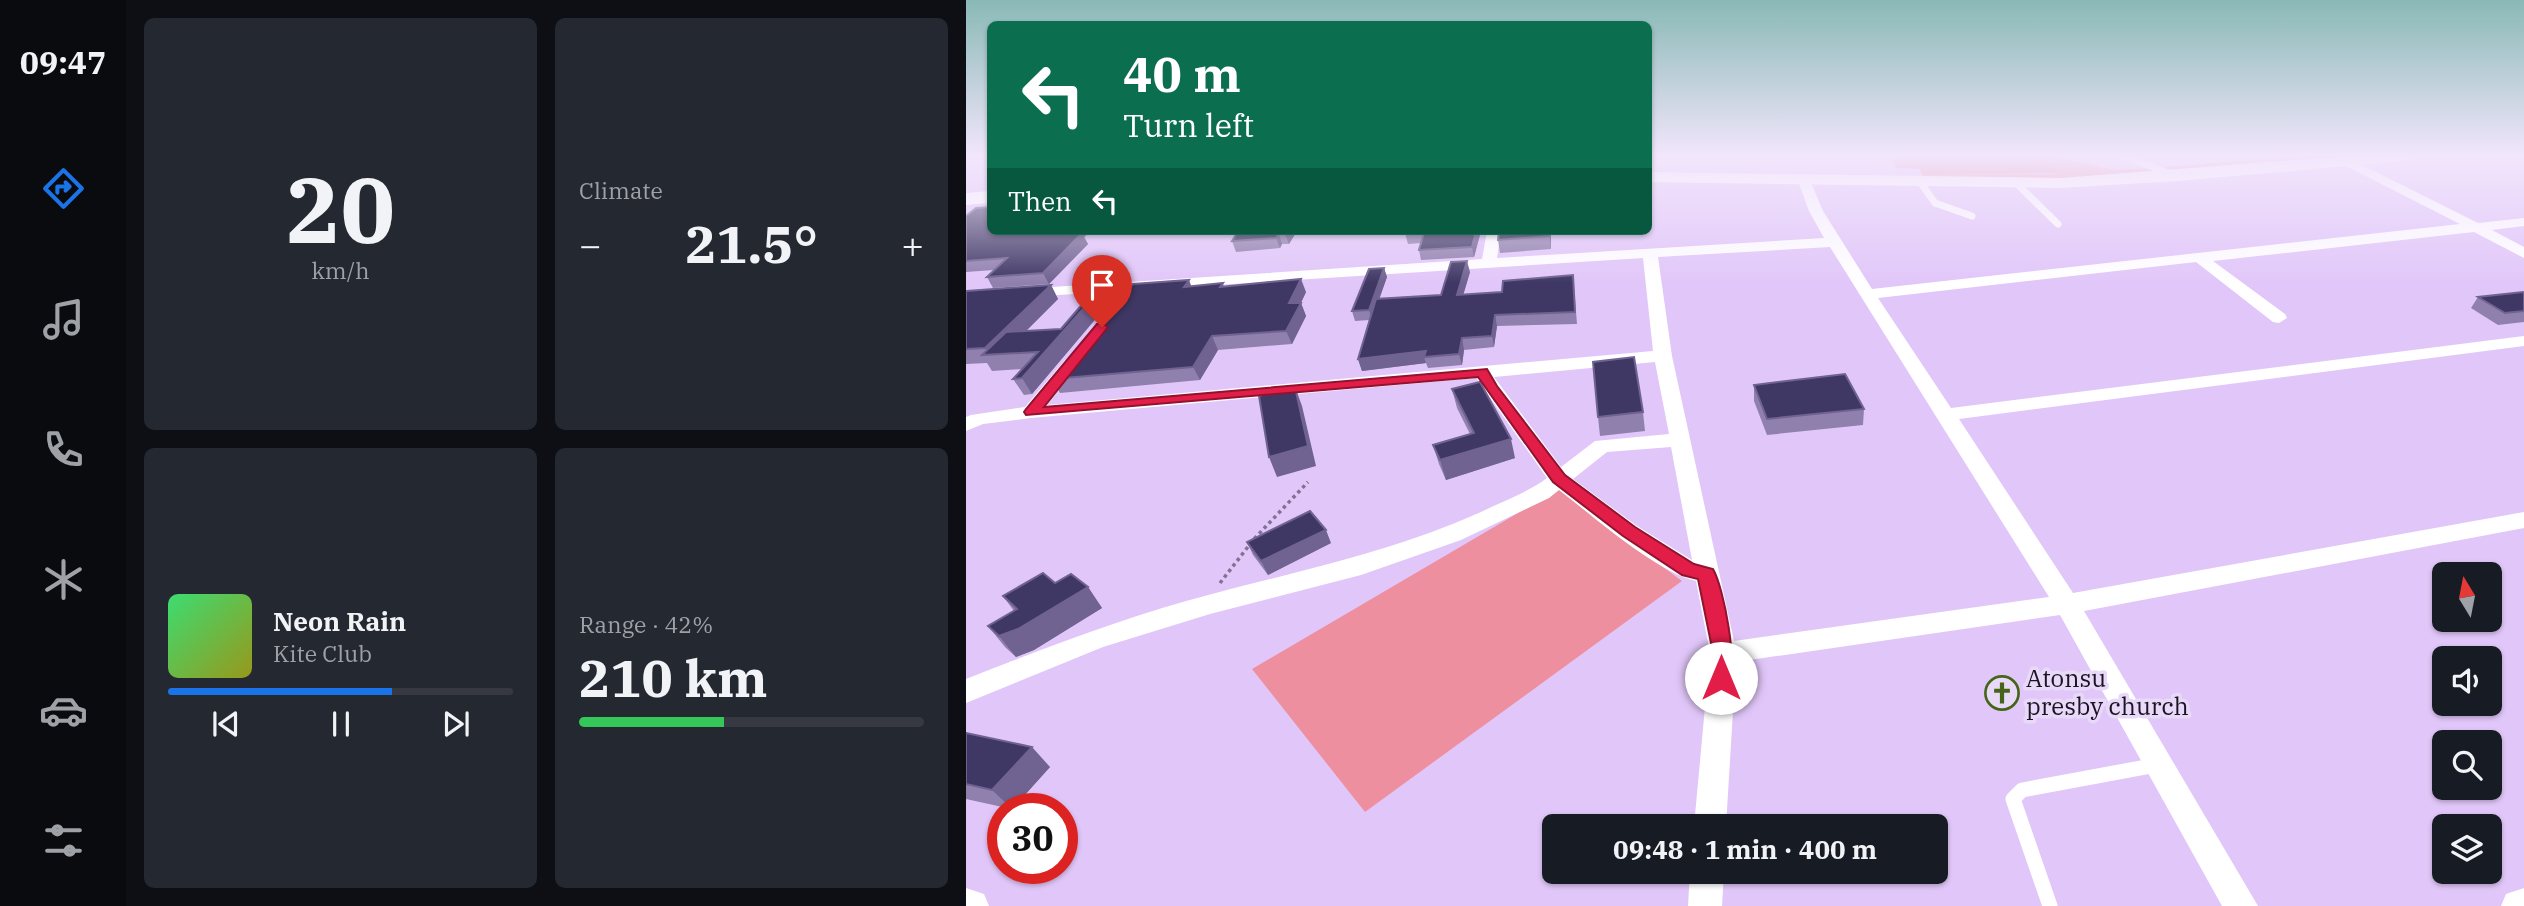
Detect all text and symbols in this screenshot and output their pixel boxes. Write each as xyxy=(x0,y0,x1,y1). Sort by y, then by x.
text: 09:47 xyxy=(20,41,106,83)
text: 40 m xyxy=(1123,42,1241,105)
icon: left xyxy=(1008,49,1099,140)
text: Turn left xyxy=(1123,104,1254,146)
text: 20 xyxy=(286,150,395,268)
icon: directions xyxy=(39,164,88,213)
text: Climate xyxy=(579,175,663,205)
icon: left xyxy=(1086,182,1124,220)
text: Then xyxy=(1008,184,1072,218)
text: 21.5° xyxy=(685,210,818,277)
text: − xyxy=(579,220,602,269)
text: + xyxy=(901,220,924,269)
text: km/h xyxy=(311,255,370,285)
pin xyxy=(1072,255,1132,327)
icon: arrive xyxy=(1083,266,1121,304)
icon: music xyxy=(39,295,88,344)
icon: phone xyxy=(39,425,88,474)
icon: climate xyxy=(39,555,88,604)
north arrow xyxy=(2432,562,2502,632)
map controls xyxy=(2432,562,2502,884)
text: Neon Rain xyxy=(273,604,406,638)
text: Range · 42% xyxy=(579,609,713,639)
text: Kite Club xyxy=(273,638,372,668)
position arrow xyxy=(1684,641,1758,715)
text: 210 km xyxy=(579,644,768,711)
button: sound xyxy=(2432,646,2502,716)
place label: Atonsu presby church xyxy=(2026,662,2189,722)
church icon: Atonsu presby church xyxy=(1983,674,2021,712)
icon: car xyxy=(39,686,88,735)
icon: previous xyxy=(207,705,245,743)
icon: pause xyxy=(322,705,360,743)
icon: next xyxy=(437,705,475,743)
button: search xyxy=(2432,730,2502,800)
speed limit sign: 30 xyxy=(987,793,1078,884)
button: layers xyxy=(2432,814,2502,884)
icon: filters xyxy=(39,816,88,865)
text: 09:48 · 1 min · 400 m xyxy=(1613,832,1877,866)

